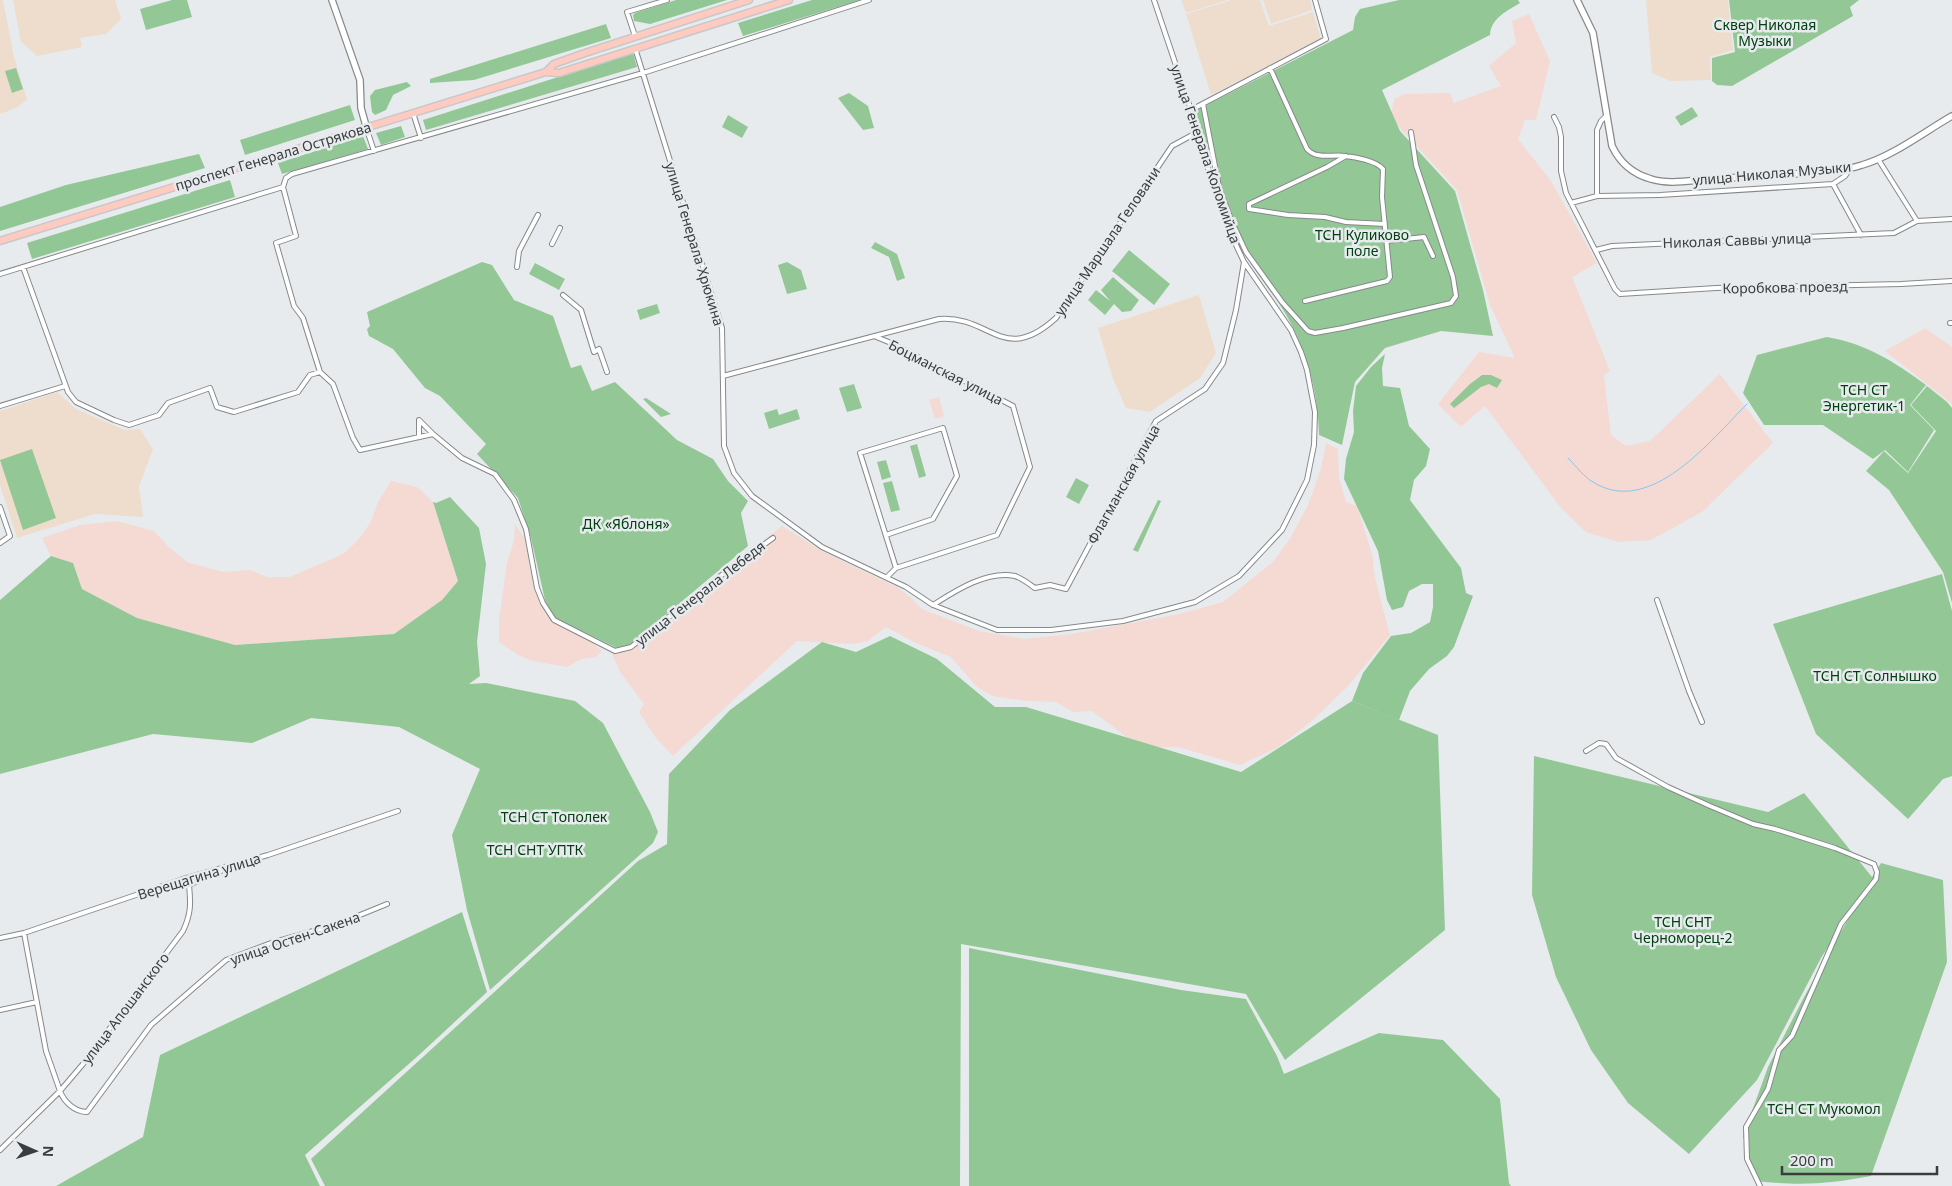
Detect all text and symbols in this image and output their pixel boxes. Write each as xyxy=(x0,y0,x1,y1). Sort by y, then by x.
park label: Сквер Николая Музыки xyxy=(1714,15,1816,50)
street label: улица Генерала Коломийца xyxy=(1166,62,1246,246)
street label: проспект Генерала Острякова xyxy=(173,117,373,195)
street label: улица Николая Музыки xyxy=(1692,157,1852,189)
street label: улица Генерала Хрюкина xyxy=(661,160,729,328)
street label: улица Маршала Геловани xyxy=(1050,163,1164,319)
park label: ТСН Куликово поле xyxy=(1315,225,1409,260)
street label: Николая Саввы улица xyxy=(1662,228,1812,252)
street label: Коробкова проезд xyxy=(1722,276,1848,298)
street label: Боцманская улица xyxy=(886,335,1006,409)
park label: ТСН СТ Энергетик-1 xyxy=(1823,380,1905,415)
street label: Флагманская улица xyxy=(1082,421,1164,547)
park label: ДК «Яблоня» xyxy=(582,514,670,533)
street label: улица Генерала Лебедя xyxy=(631,536,769,650)
park label: ТСН СТ Солнышко xyxy=(1813,666,1937,685)
park label: ТСН СТ Тополек xyxy=(501,807,608,826)
park label: ТСН СНТ УПТК xyxy=(487,840,584,859)
street label: Верещагина улица xyxy=(135,848,263,904)
street label: улица Остен-Сакена xyxy=(228,907,362,969)
park label: ТСН СНТ Черноморец-2 xyxy=(1634,912,1732,947)
street label: улица Апошанского xyxy=(77,949,173,1067)
park label: ТСН СТ Мукомол xyxy=(1767,1099,1881,1118)
north arrow xyxy=(10,1126,60,1176)
scale bar xyxy=(1782,1144,1937,1176)
text: N xyxy=(39,1145,58,1157)
text: 200 m xyxy=(1790,1150,1834,1170)

